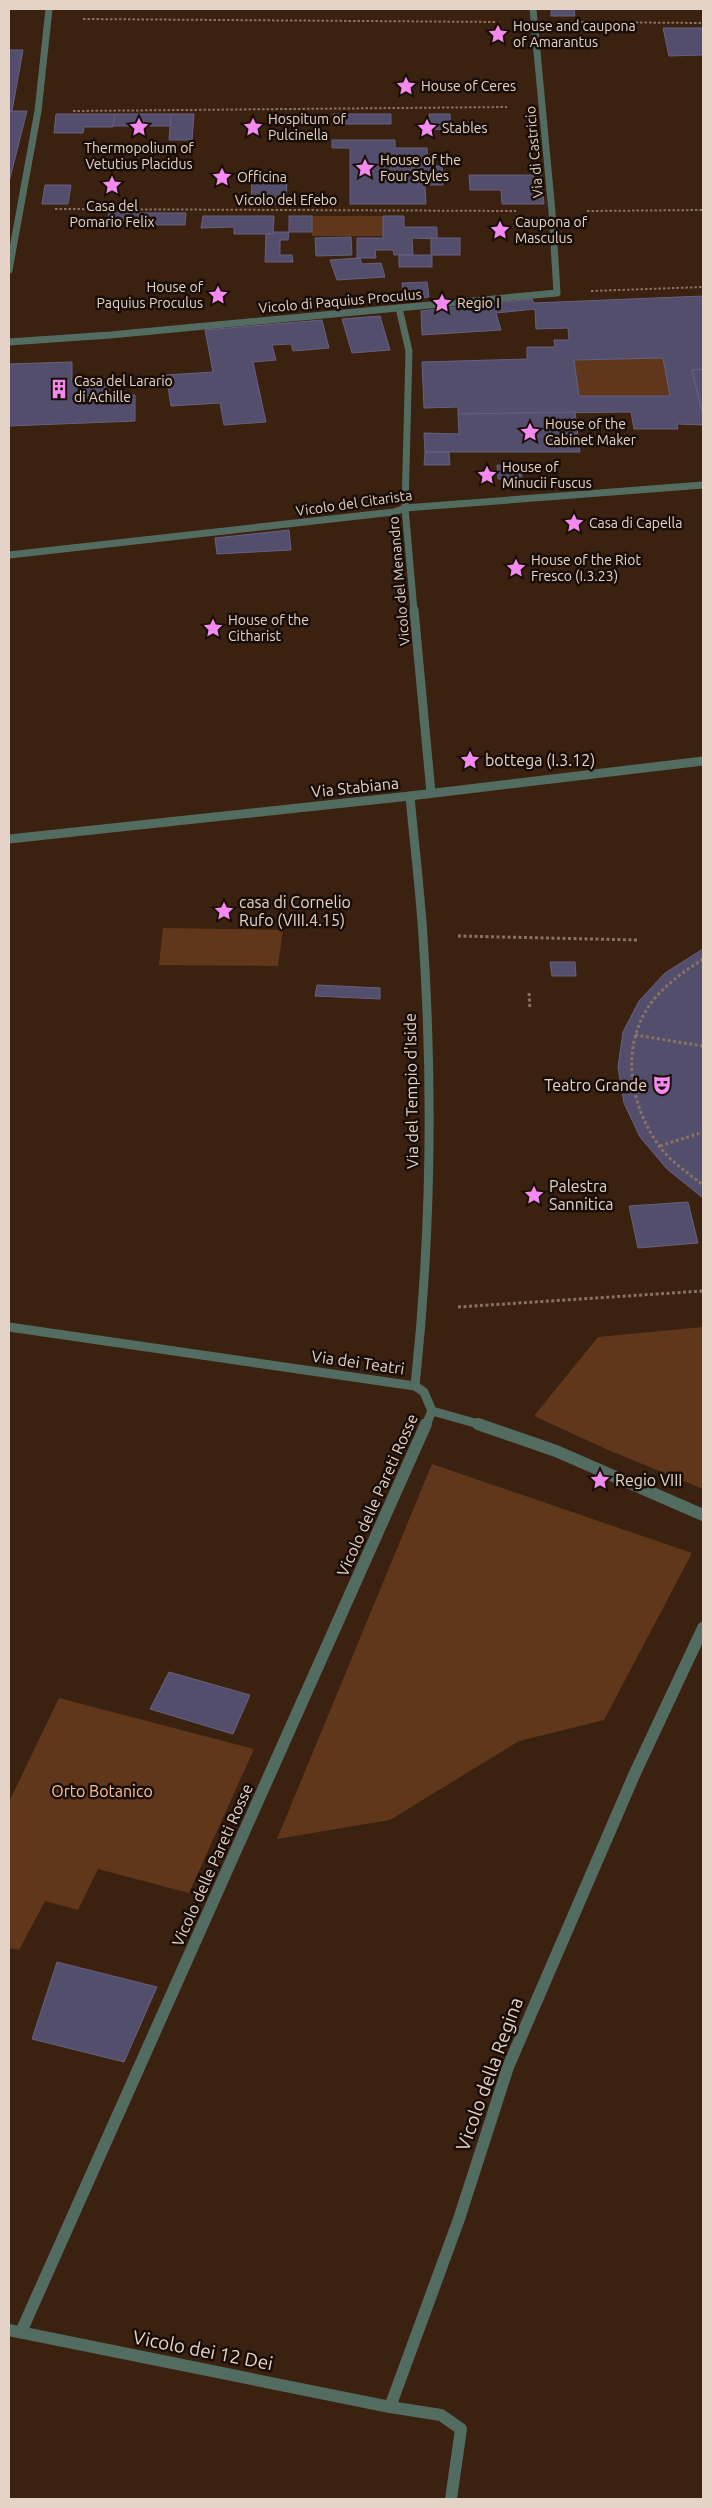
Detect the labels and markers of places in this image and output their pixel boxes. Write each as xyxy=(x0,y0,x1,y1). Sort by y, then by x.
place label: House and caupona of Amarantus xyxy=(513,18,636,50)
place icon: House and caupona of Amarantus xyxy=(487,23,509,45)
place icon: House of Ceres xyxy=(395,75,417,97)
place label: House of Ceres xyxy=(421,78,516,94)
place label: Hospitum of Pulcinella xyxy=(268,111,347,143)
place icon: Thermopolium of Vetutius Placidus xyxy=(128,116,150,138)
place icon: Hospitum of Pulcinella xyxy=(242,116,264,138)
place icon: Stables xyxy=(416,117,438,139)
place label: Stables xyxy=(442,120,488,136)
place label: Thermopolium of Vetutius Placidus xyxy=(84,140,194,172)
place label: House of the Four Styles xyxy=(380,152,461,184)
place icon: House of the Four Styles xyxy=(354,157,376,179)
place icon: Officina xyxy=(211,166,233,188)
place label: Officina xyxy=(237,169,287,185)
place icon: Casa del Pomario Felix xyxy=(101,174,123,196)
place label: Casa del Pomario Felix xyxy=(69,198,155,230)
place label: Caupona of Masculus xyxy=(515,214,588,246)
place icon: Caupona of Masculus xyxy=(489,219,511,241)
place label: House of Paquius Proculus xyxy=(97,279,204,311)
place icon: House of Paquius Proculus xyxy=(207,284,229,306)
place icon: Regio I xyxy=(431,292,453,314)
place label: Regio I xyxy=(457,295,500,311)
place label: Casa del Larario di Achille xyxy=(74,373,173,405)
building icon: Casa del Larario di Achille xyxy=(48,378,70,400)
place label: House of the Cabinet Maker xyxy=(545,416,637,448)
place icon: House of the Cabinet Maker xyxy=(519,421,541,443)
place label: House of Minucii Fuscus xyxy=(502,459,592,491)
place icon: House of Minucii Fuscus xyxy=(476,464,498,486)
place icon: Casa di Capella xyxy=(563,512,585,534)
place label: Casa di Capella xyxy=(589,515,682,531)
place label: House of the Riot Fresco (I.3.23) xyxy=(531,552,641,584)
place icon: House of the Riot Fresco (I.3.23) xyxy=(505,557,527,579)
place label: House of the Citharist xyxy=(228,612,309,644)
place icon: House of the Citharist xyxy=(202,617,224,639)
place icon: bottega (I.3.12) xyxy=(459,749,481,771)
place label: bottega (I.3.12) xyxy=(485,751,595,770)
place label: casa di Cornelio Rufo (VIII.4.15) xyxy=(239,893,351,930)
place icon: casa di Cornelio Rufo (VIII.4.15) xyxy=(213,900,235,922)
theatre icon: Teatro Grande xyxy=(651,1074,673,1096)
place label: Teatro Grande xyxy=(544,1076,647,1094)
place label: Palestra Sannitica xyxy=(549,1177,614,1213)
place icon: Palestra Sannitica xyxy=(523,1184,545,1206)
place icon: Regio VIII xyxy=(589,1469,611,1491)
place label: Regio VIII xyxy=(615,1471,682,1489)

